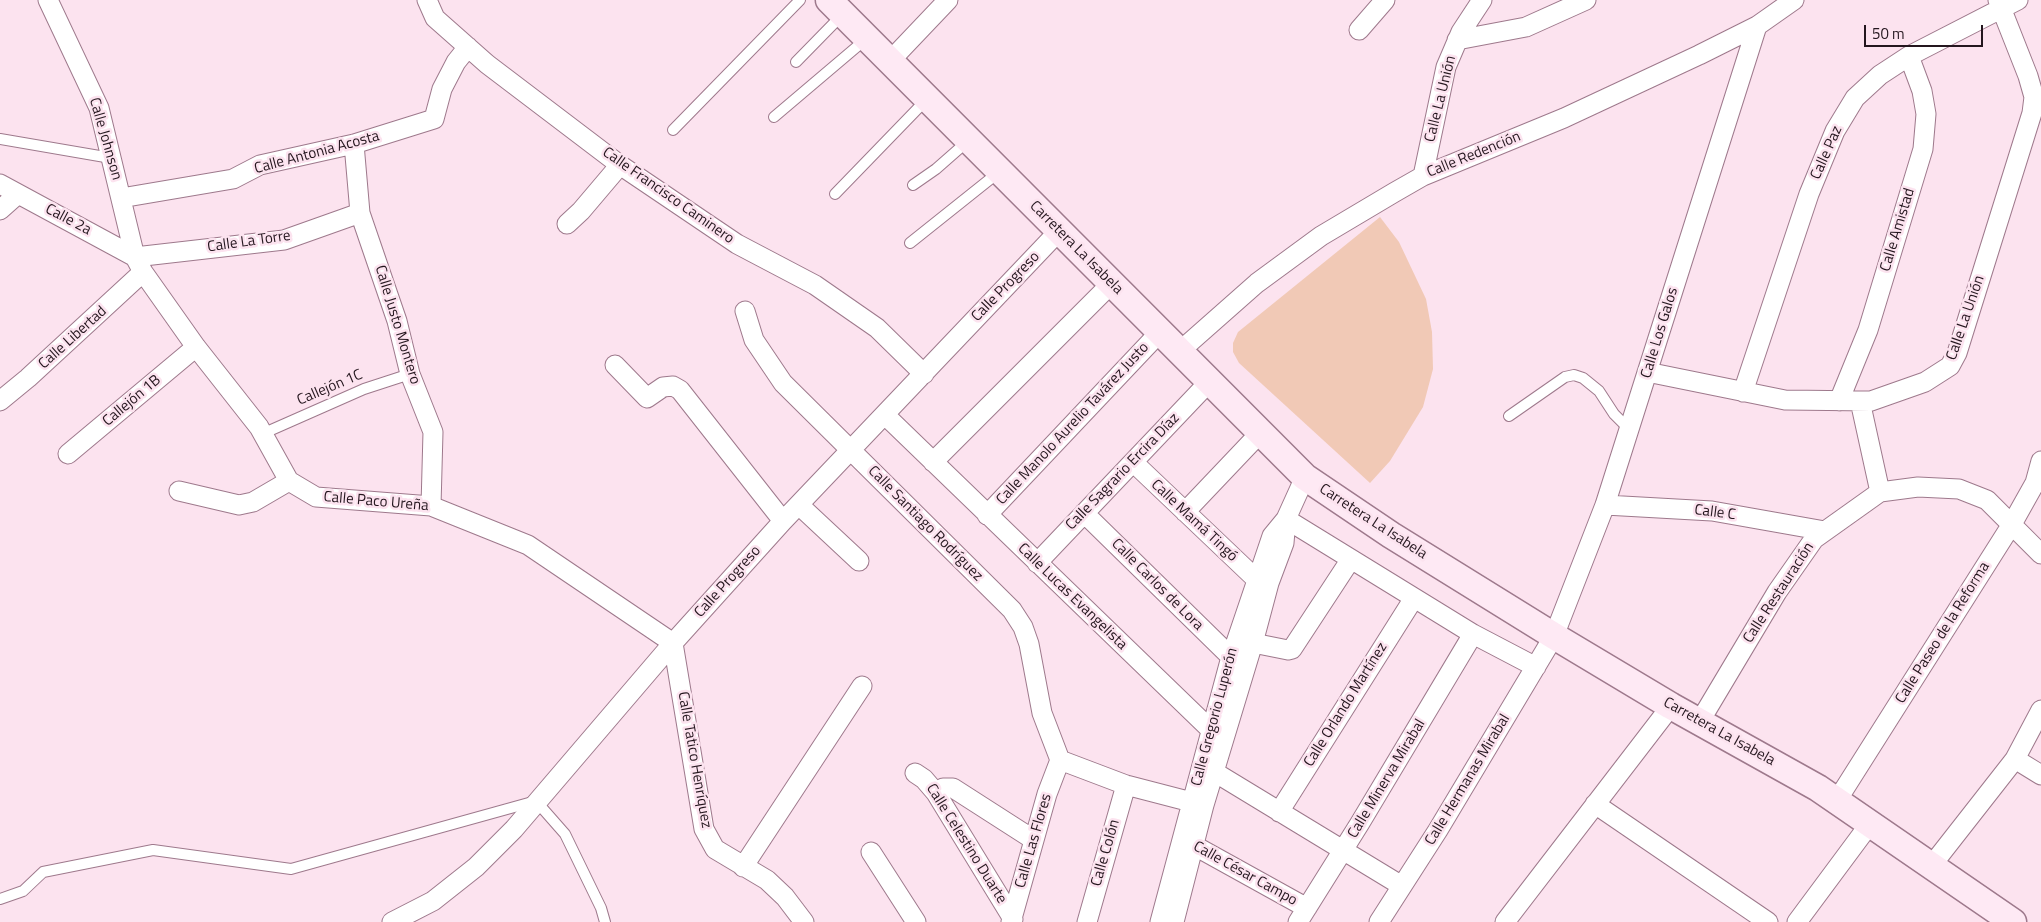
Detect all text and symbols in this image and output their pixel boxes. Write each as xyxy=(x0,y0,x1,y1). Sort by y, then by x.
scale bar xyxy=(1866,15,1985,47)
text: 50 m xyxy=(1872,22,1905,45)
street label: Calle La Unión xyxy=(1422,54,1460,144)
street label: Calle Johnson xyxy=(85,96,125,182)
street label: Calle Paz xyxy=(1807,123,1847,183)
street label: Calle Antonia Acosta xyxy=(252,128,382,178)
street label: Calle Redención xyxy=(1424,128,1524,182)
street label: Calle Francisco Caminero xyxy=(599,144,737,248)
street label: Calle Amistad xyxy=(1877,186,1919,274)
street label: Carretera La Isabela xyxy=(1025,197,1127,299)
street label: Calle 2a xyxy=(42,200,94,240)
street label: Calle La Torre xyxy=(206,227,292,257)
street label: Calle Progreso xyxy=(968,248,1044,326)
street label: Calle Justo Montero xyxy=(370,263,424,387)
street label: Calle La Unión xyxy=(1943,273,1989,363)
street label: Calle Los Galos xyxy=(1638,285,1682,381)
street label: Calle Libertad xyxy=(35,303,111,373)
street label: Calle Manolo Aurelio Tavárez Justo xyxy=(993,339,1153,509)
street label: Callejón 1C xyxy=(295,366,365,410)
street label: Callejón 1B xyxy=(99,371,165,431)
street label: Calle Sagrario Ercira Díaz xyxy=(1062,410,1184,534)
street label: Calle Santiago Rodríguez xyxy=(864,463,986,585)
street label: Calle Mamá Tingó xyxy=(1147,476,1241,566)
street label: Carretera La Isabela xyxy=(1316,480,1430,564)
street label: Calle Paco Ureña xyxy=(323,488,429,516)
street label: Calle C xyxy=(1693,502,1737,524)
street label: Calle Carlos de Lora xyxy=(1107,535,1207,635)
street label: Calle Restauración xyxy=(1740,539,1818,647)
street label: Calle Lucas Evangelista xyxy=(1013,540,1131,654)
street label: Calle Progreso xyxy=(691,542,765,622)
street label: Calle Paseo de la Reforma xyxy=(1892,559,1994,707)
street label: Calle Orlando Martínez xyxy=(1300,640,1392,770)
street label: Calle Gregorio Luperón xyxy=(1188,646,1242,788)
street label: Calle Tatico Henríquez xyxy=(673,690,715,830)
street label: Carretera La Isabela xyxy=(1660,694,1778,770)
street label: Calle Hermanas Mirabal xyxy=(1422,711,1514,849)
street label: Calle Minerva Mirabal xyxy=(1344,716,1430,842)
street label: Calle Celestino Duarte xyxy=(922,781,1010,907)
street label: Calle Las Flores xyxy=(1012,792,1056,890)
street label: Calle Colón xyxy=(1088,817,1124,889)
street label: Calle César Campo xyxy=(1190,838,1300,910)

